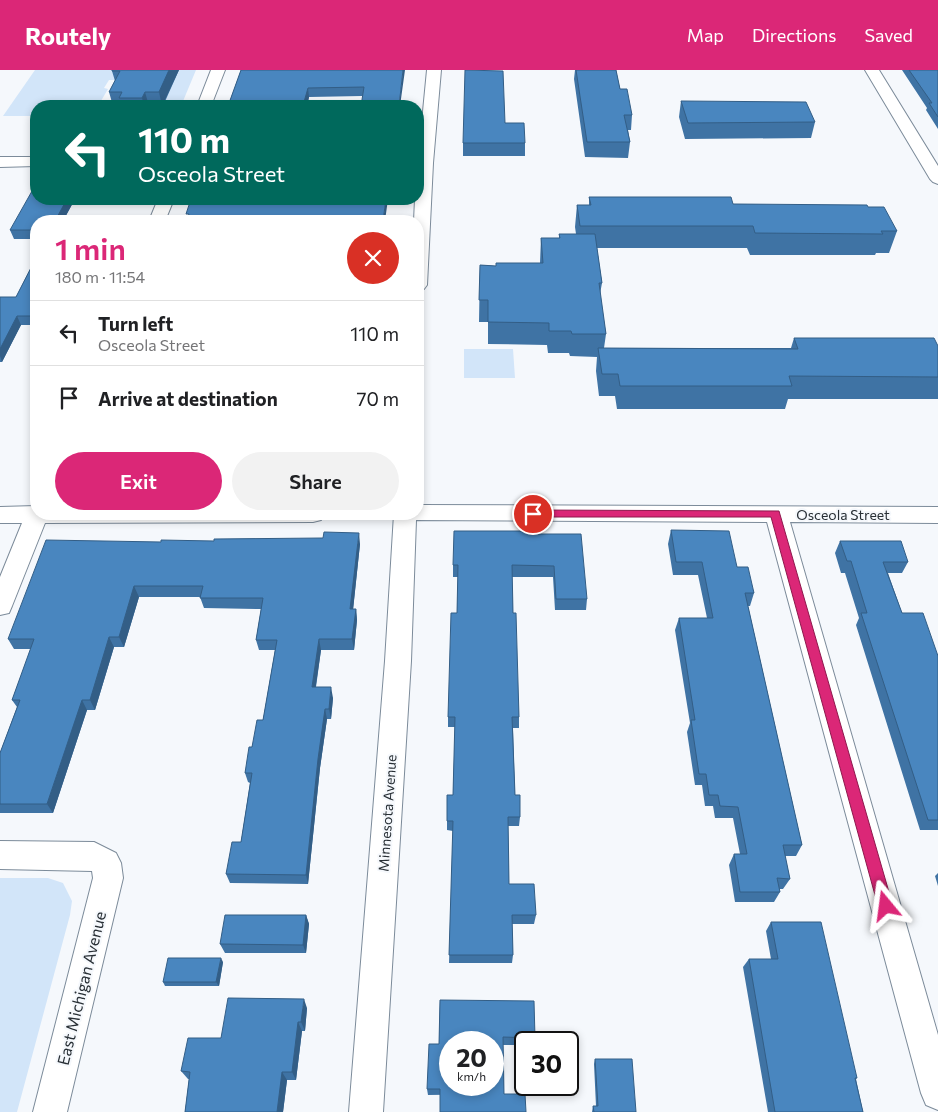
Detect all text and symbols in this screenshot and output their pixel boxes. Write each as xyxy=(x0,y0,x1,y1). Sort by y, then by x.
text: Routely xyxy=(25,21,111,50)
text: Map xyxy=(687,24,724,46)
text: Directions xyxy=(752,24,836,46)
text: Saved xyxy=(864,24,913,46)
text: 110 m xyxy=(138,117,230,160)
icon: left xyxy=(55,120,120,185)
text: Osceola Street xyxy=(138,160,285,187)
text: 1 min xyxy=(55,229,126,266)
button: close xyxy=(347,232,399,284)
text: 180 m · 11:54 xyxy=(55,267,145,286)
text: Turn left xyxy=(98,312,173,335)
icon: left xyxy=(55,319,83,347)
text: 110 m xyxy=(350,322,399,345)
text: Osceola Street xyxy=(98,335,205,354)
icon: arrive xyxy=(55,384,83,412)
text: Arrive at destination xyxy=(98,387,278,410)
text: 70 m xyxy=(356,387,399,410)
button: Exit xyxy=(55,452,222,510)
button: Share xyxy=(232,452,399,510)
pin xyxy=(512,493,554,535)
icon: arrive xyxy=(519,500,547,528)
street label: Osceola Street xyxy=(796,506,890,523)
street label: Minnesota Avenue xyxy=(374,754,400,872)
position arrow xyxy=(859,879,911,931)
street label: East Michigan Avenue xyxy=(53,909,109,1067)
speed limit sign: 30 xyxy=(514,1031,579,1096)
text: 20 xyxy=(456,1042,487,1072)
text: km/h xyxy=(457,1069,486,1083)

